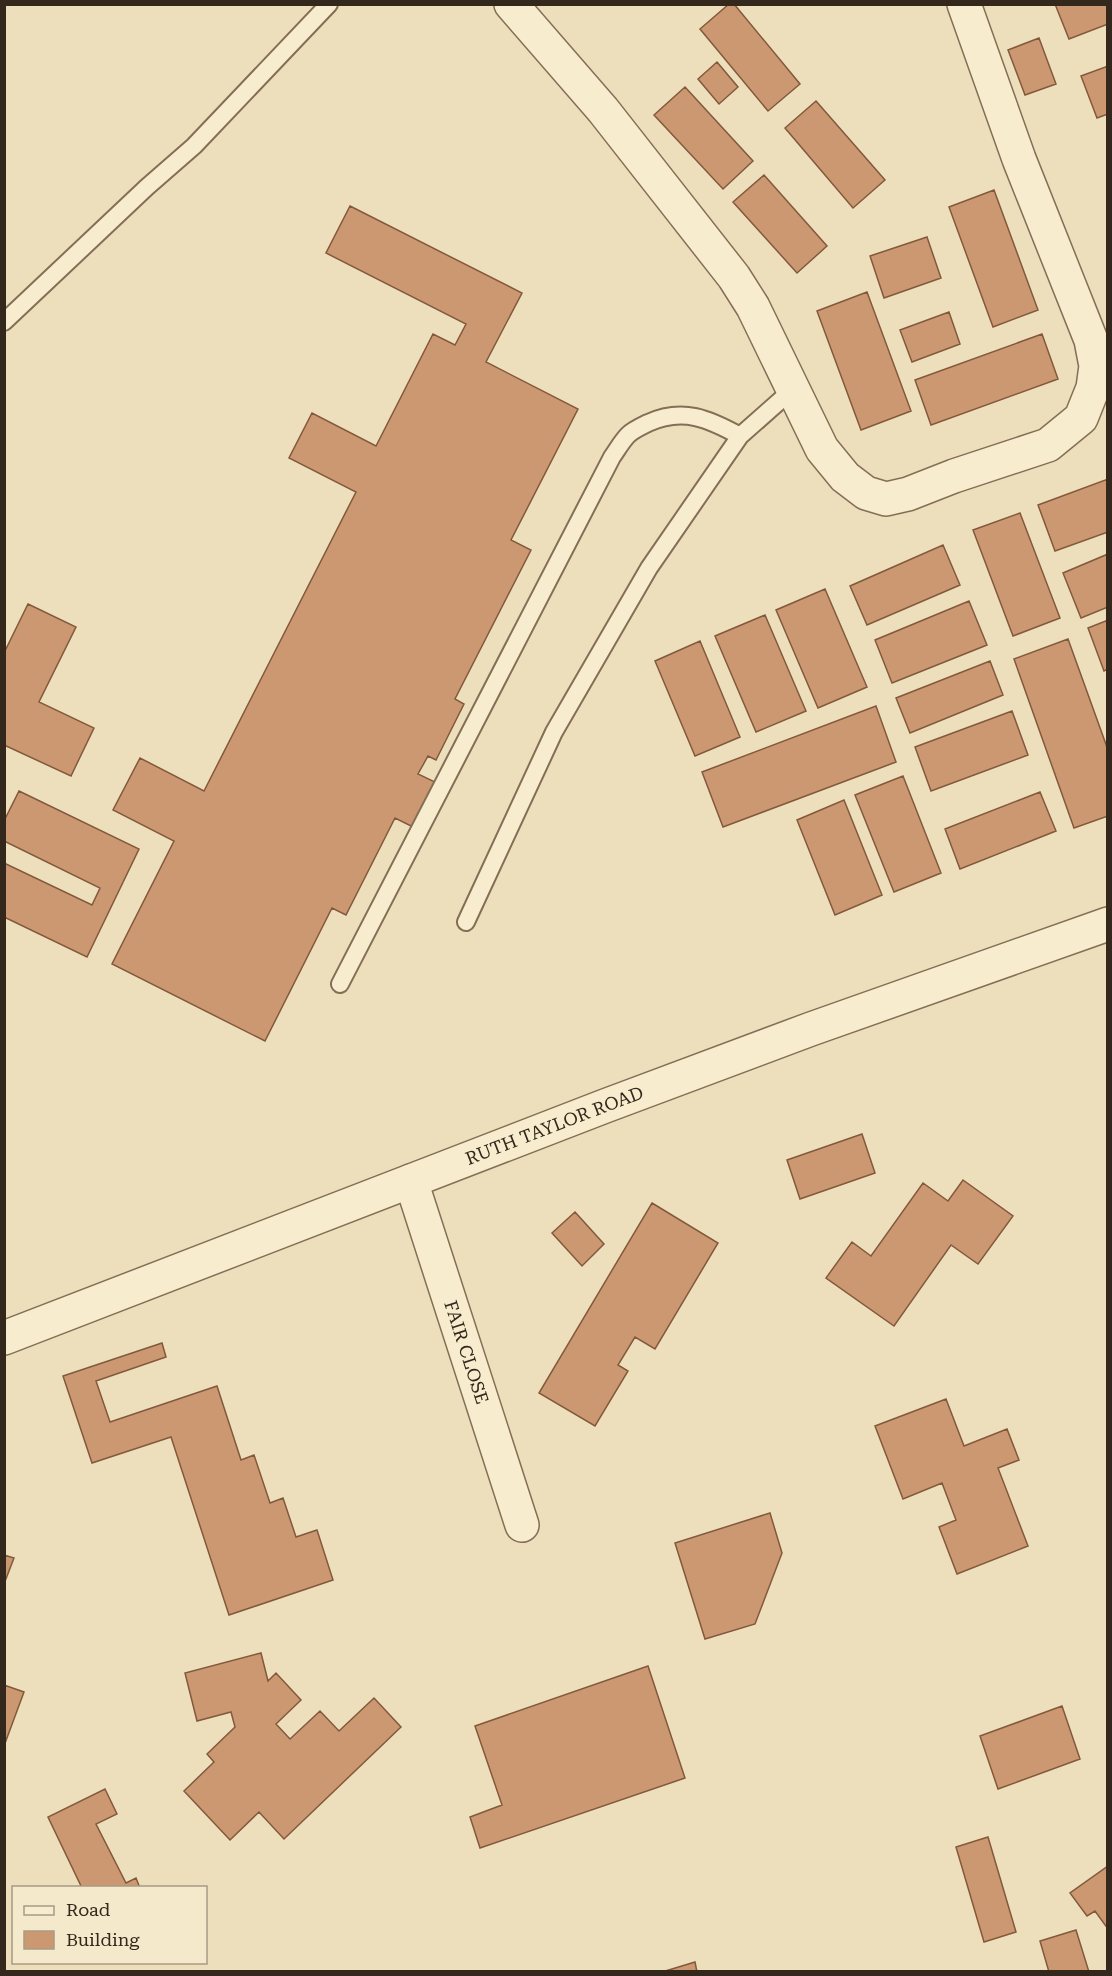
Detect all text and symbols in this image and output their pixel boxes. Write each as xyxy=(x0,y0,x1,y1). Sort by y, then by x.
street label: RUTH TAYLOR ROAD xyxy=(462,1082,646,1169)
street label: FAIR CLOSE xyxy=(440,1298,493,1407)
legend xyxy=(12,1886,207,1964)
text: Road xyxy=(66,1899,111,1920)
text: Building xyxy=(66,1929,140,1950)

